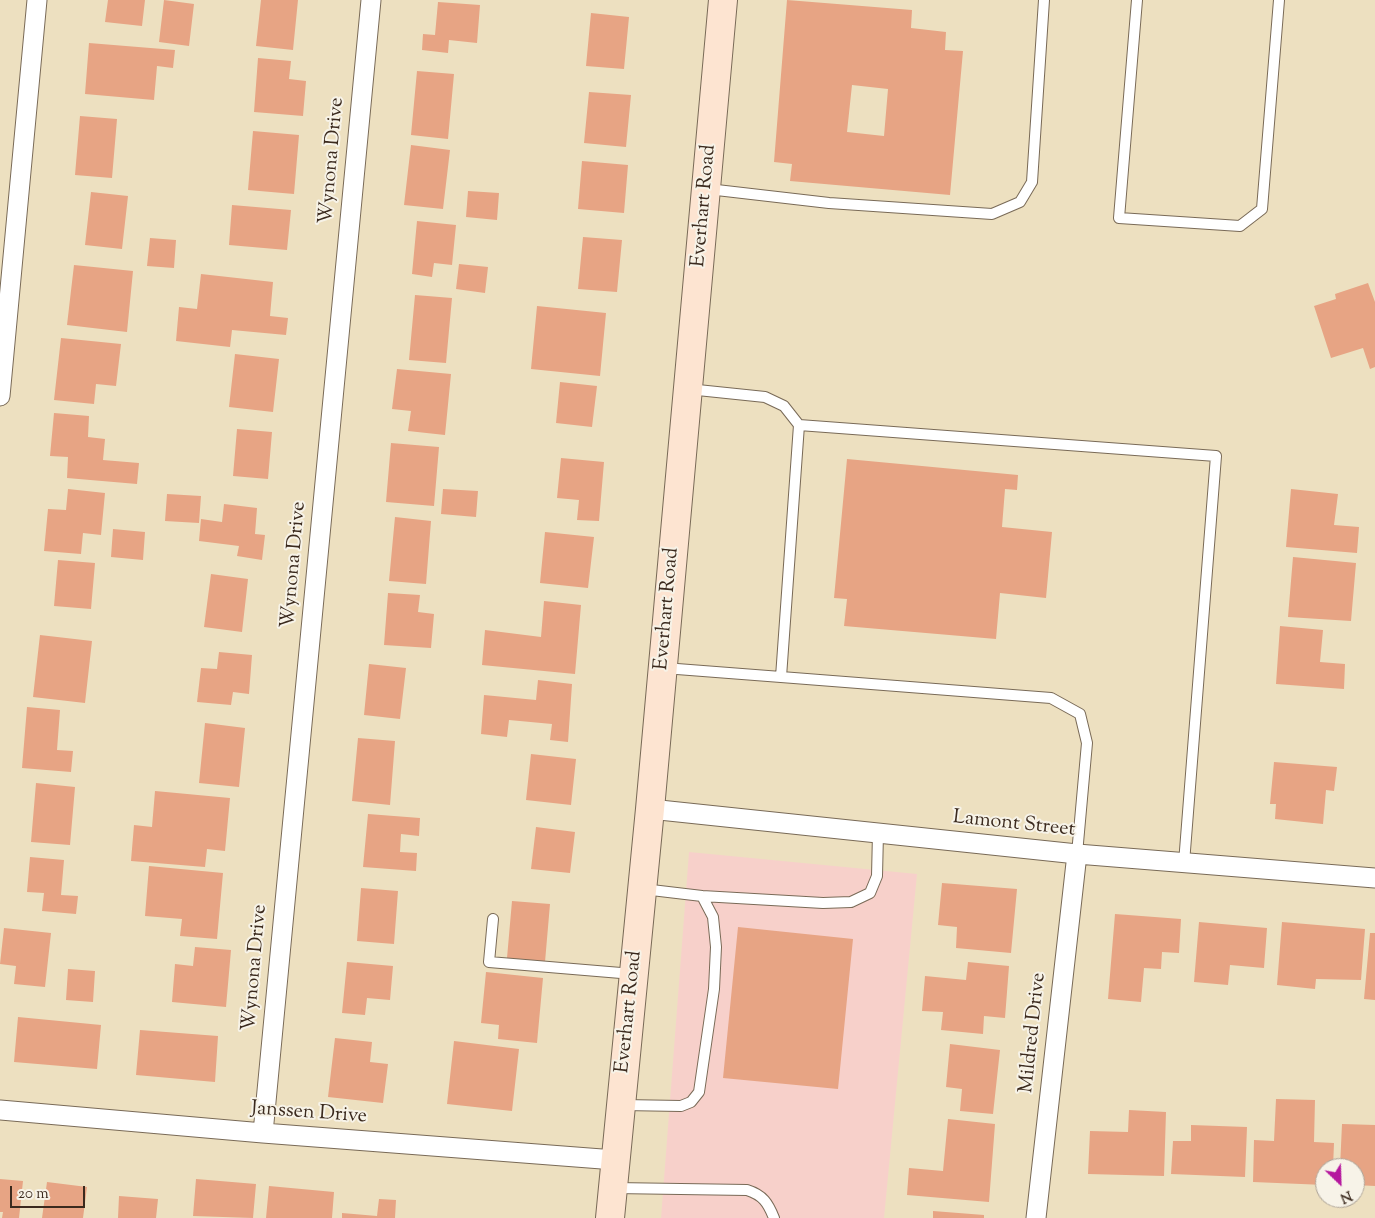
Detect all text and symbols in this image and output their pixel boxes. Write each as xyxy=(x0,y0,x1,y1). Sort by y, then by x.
street label: Wynona Drive xyxy=(316,97,350,225)
street label: Everhart Road xyxy=(688,144,722,268)
street label: Wynona Drive xyxy=(278,501,312,629)
street label: Everhart Road xyxy=(651,547,685,671)
street label: Lamont Street xyxy=(952,807,1076,843)
street label: Wynona Drive xyxy=(239,904,273,1032)
street label: Everhart Road xyxy=(612,950,648,1074)
street label: Mildred Drive xyxy=(1016,972,1052,1094)
street label: Janssen Drive xyxy=(250,1098,368,1130)
north arrow xyxy=(1315,1158,1365,1208)
scale bar xyxy=(12,1176,88,1208)
text: 20 m xyxy=(18,1184,49,1205)
text: N xyxy=(1337,1184,1355,1207)

